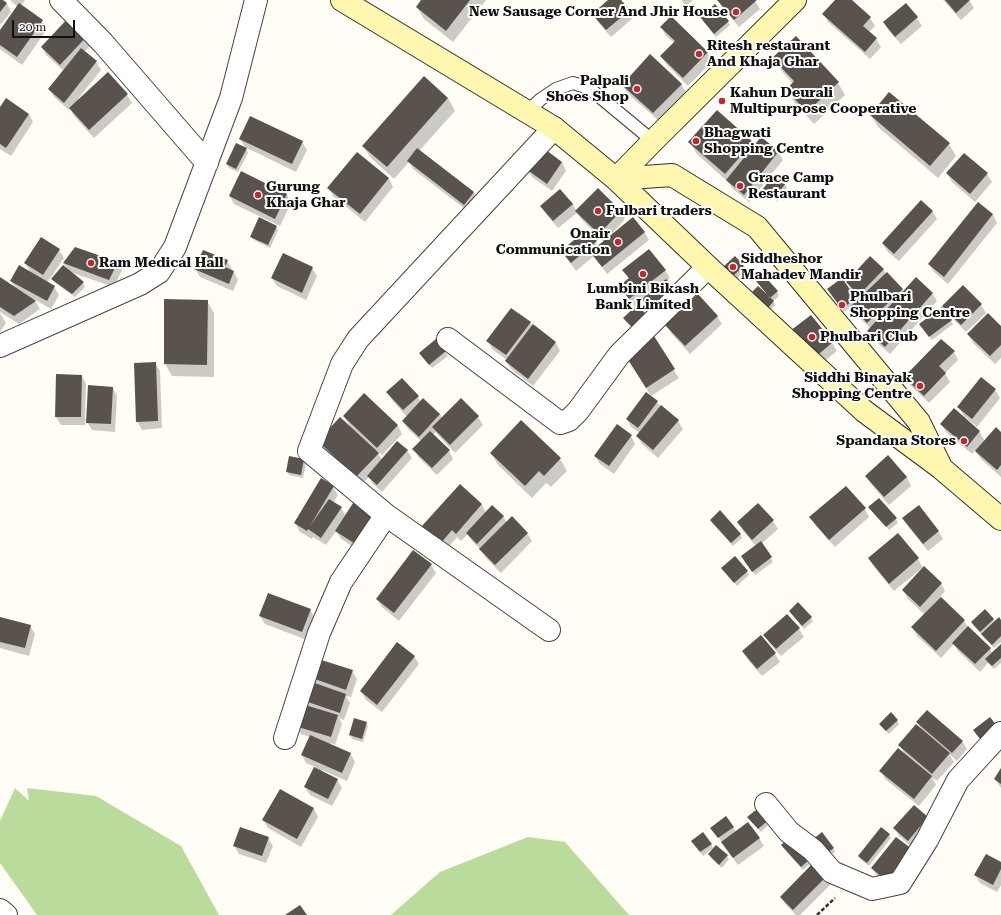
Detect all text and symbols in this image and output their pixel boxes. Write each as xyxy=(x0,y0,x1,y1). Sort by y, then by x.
place label: New Sausage Corner And Jhir House xyxy=(469,4,728,20)
marker: New Sausage Corner And Jhir House xyxy=(731,7,741,17)
scale bar xyxy=(14,12,77,38)
text: 20 m xyxy=(19,20,46,34)
place label: Ritesh restaurant And Khaja Ghar xyxy=(707,38,830,70)
marker: Ritesh restaurant And Khaja Ghar xyxy=(694,49,704,59)
place label: Palpali Shoes Shop xyxy=(546,73,629,106)
marker: Palpali Shoes Shop xyxy=(632,84,642,94)
place label: Kahun Deurali Multipurpose Cooperative xyxy=(730,85,917,118)
marker: Kahun Deurali Multipurpose Cooperative xyxy=(717,96,727,106)
place label: Bhagwati Shopping Centre xyxy=(704,125,824,158)
marker: Bhagwati Shopping Centre xyxy=(691,136,701,146)
place label: Grace Camp Restaurant xyxy=(748,170,834,202)
place label: Gurung Khaja Ghar xyxy=(266,179,346,212)
marker: Grace Camp Restaurant xyxy=(735,181,745,191)
marker: Gurung Khaja Ghar xyxy=(253,190,263,200)
place label: Fulbari traders xyxy=(606,203,712,219)
marker: Fulbari traders xyxy=(593,206,603,216)
place label: Onair Communication xyxy=(496,226,610,258)
marker: Onair Communication xyxy=(613,237,623,247)
place label: Siddheshor Mahadev Mandir xyxy=(741,251,861,284)
place label: Ram Medical Hall xyxy=(99,255,224,271)
marker: Ram Medical Hall xyxy=(86,258,96,268)
marker: Siddheshor Mahadev Mandir xyxy=(728,262,738,272)
marker: Lumbini Bikash Bank Limited xyxy=(638,269,648,279)
place label: Lumbini Bikash Bank Limited xyxy=(587,281,699,314)
place label: Phulbari Shopping Centre xyxy=(850,289,970,322)
marker: Phulbari Shopping Centre xyxy=(837,300,847,310)
place label: Phulbari Club xyxy=(820,329,918,345)
marker: Phulbari Club xyxy=(807,332,817,342)
place label: Siddhi Binayak Shopping Centre xyxy=(792,370,912,402)
marker: Siddhi Binayak Shopping Centre xyxy=(915,381,925,391)
place label: Spandana Stores xyxy=(836,433,956,449)
marker: Spandana Stores xyxy=(959,436,969,446)

